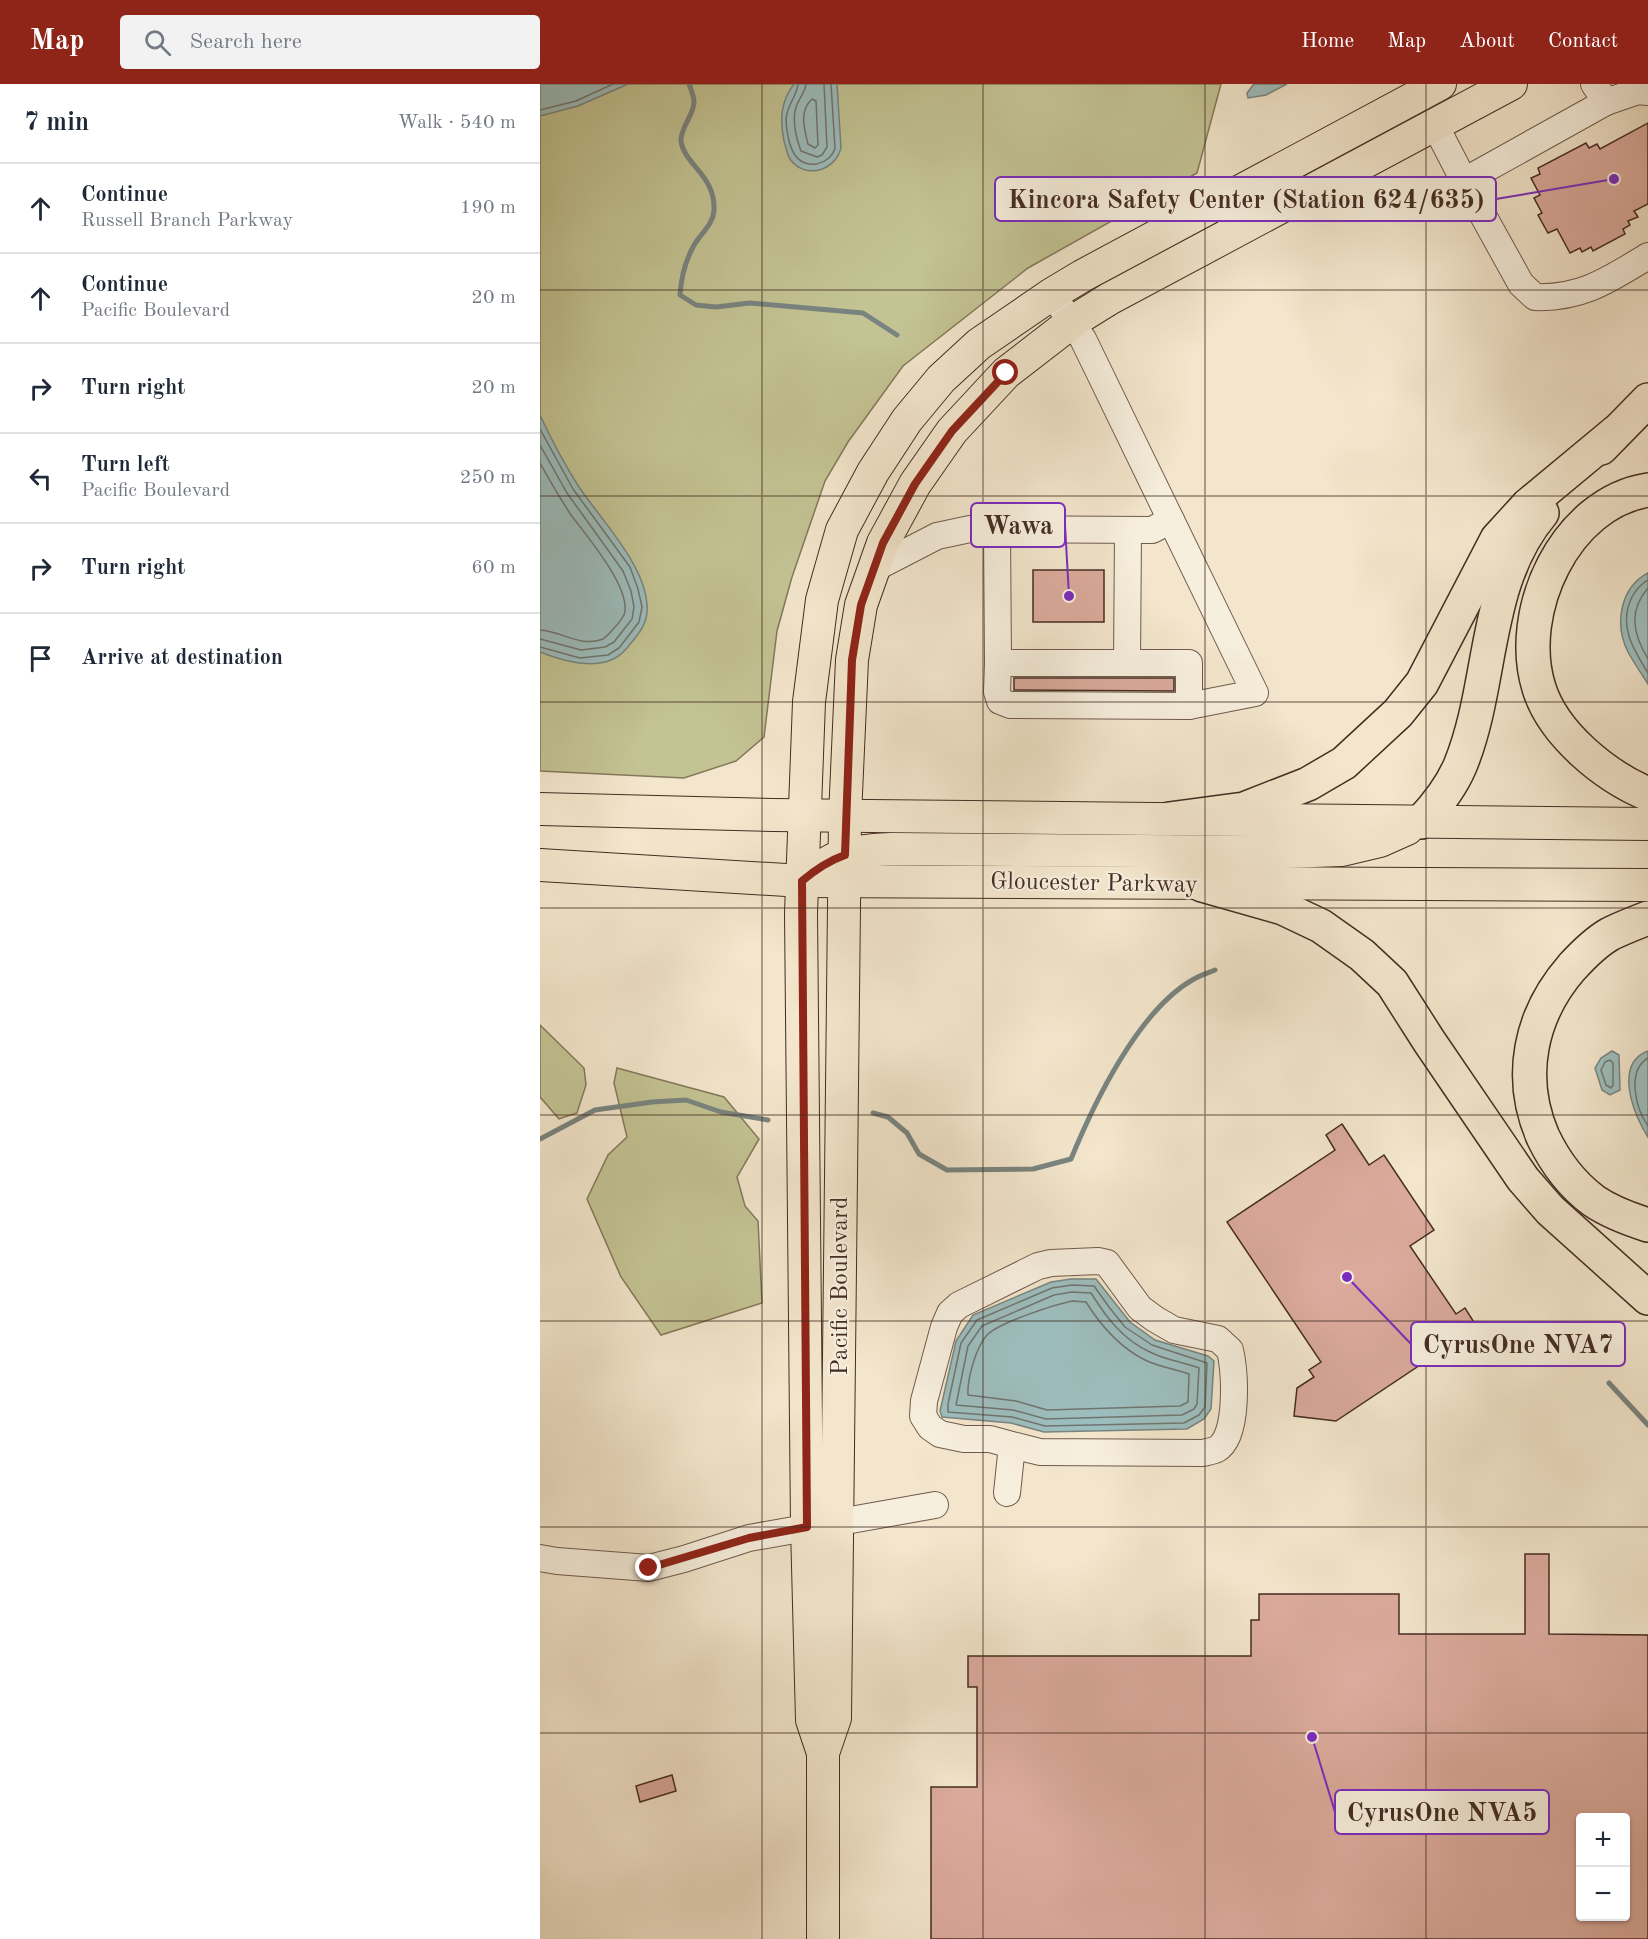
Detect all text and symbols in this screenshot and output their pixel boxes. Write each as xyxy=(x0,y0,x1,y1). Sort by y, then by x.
search box xyxy=(120,15,540,69)
icon: search xyxy=(141,26,174,59)
text: Map xyxy=(30,28,84,56)
text: Search here xyxy=(189,31,302,53)
text: Home xyxy=(1301,31,1354,52)
text: Map xyxy=(1387,31,1426,52)
text: About xyxy=(1459,31,1515,52)
text: Contact xyxy=(1548,31,1618,52)
text: 7 min xyxy=(24,110,89,136)
text: Walk · 540 m xyxy=(397,113,516,133)
callout: Kincora Safety Center (Station 624/635) xyxy=(995,177,1496,221)
text: Continue xyxy=(81,184,168,206)
text: Kincora Safety Center (Station 624/635) xyxy=(1008,188,1484,214)
icon: ahead xyxy=(24,192,57,225)
text: 190 m xyxy=(460,198,516,218)
text: Russell Branch Parkway xyxy=(81,211,293,231)
text: Continue xyxy=(81,274,168,296)
icon: ahead xyxy=(24,282,57,315)
text: 20 m xyxy=(471,288,516,308)
text: Pacific Boulevard xyxy=(81,301,230,321)
route start xyxy=(992,359,1018,385)
icon: right xyxy=(24,372,57,405)
text: Turn right xyxy=(81,377,185,399)
text: 20 m xyxy=(471,378,516,398)
text: Turn left xyxy=(81,454,170,476)
icon: left xyxy=(24,462,57,495)
text: 250 m xyxy=(460,468,516,488)
text: Pacific Boulevard xyxy=(81,481,230,501)
callout: Wawa xyxy=(971,503,1065,547)
text: Wawa xyxy=(983,514,1053,540)
icon: right xyxy=(24,552,57,585)
text: Turn right xyxy=(81,557,185,579)
text: 60 m xyxy=(471,558,516,578)
icon: arrive xyxy=(24,642,57,675)
text: Arrive at destination xyxy=(81,647,283,669)
street label: Gloucester Parkway xyxy=(990,870,1198,898)
street label: Pacific Boulevard xyxy=(829,1197,853,1375)
callout: CyrusOne NVA7 xyxy=(1411,1322,1625,1366)
text: CyrusOne NVA7 xyxy=(1423,1333,1613,1359)
route end xyxy=(635,1554,661,1580)
callout: CyrusOne NVA5 xyxy=(1335,1790,1549,1834)
text: CyrusOne NVA5 xyxy=(1347,1801,1537,1827)
map controls xyxy=(1576,1813,1630,1921)
button: + xyxy=(1576,1813,1630,1867)
button: − xyxy=(1576,1867,1630,1921)

